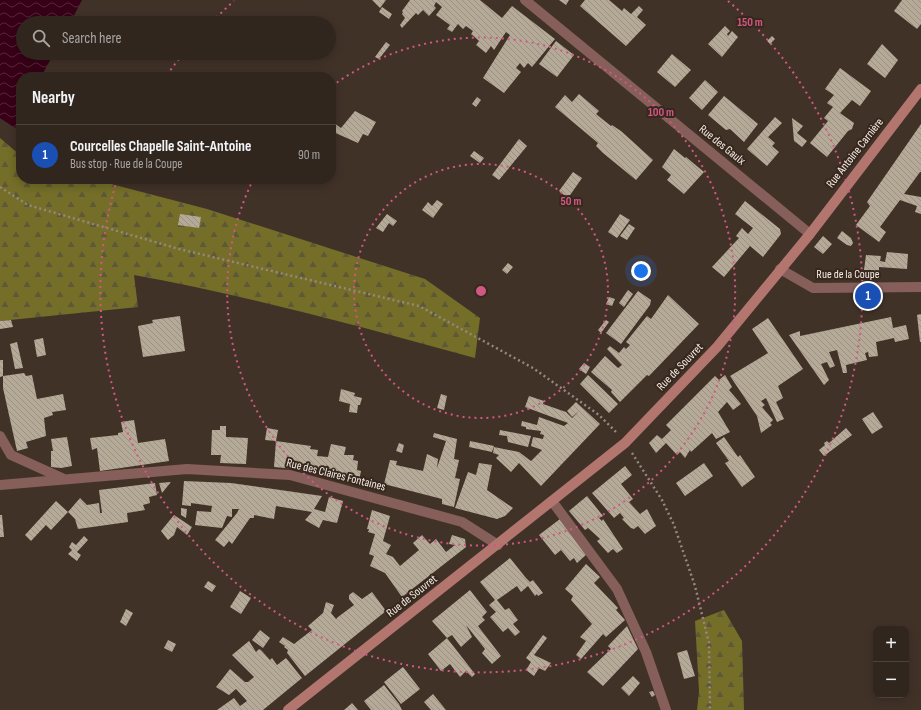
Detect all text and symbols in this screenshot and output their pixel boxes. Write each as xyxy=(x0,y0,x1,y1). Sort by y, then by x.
text: 150 m xyxy=(737,15,763,30)
search box xyxy=(16,16,336,60)
icon: search xyxy=(30,27,52,49)
text: Search here xyxy=(62,29,122,48)
text: Nearby xyxy=(32,88,75,108)
text: 100 m xyxy=(648,105,674,120)
street label: Rue Antoine Carnière xyxy=(823,115,887,191)
street label: Rue des Gaulx xyxy=(696,122,749,169)
text: Courcelles Chapelle Saint-Antoine xyxy=(70,137,251,156)
text: 1 xyxy=(42,147,48,163)
text: 90 m xyxy=(298,147,320,163)
text: Bus stop · Rue de la Coupe xyxy=(70,156,183,172)
text: 50 m xyxy=(561,194,581,209)
your location xyxy=(631,261,651,281)
street label: Rue de la Coupe xyxy=(816,267,880,282)
pin: 1 xyxy=(855,281,881,311)
centre of rings xyxy=(474,284,488,298)
street label: Rue de Souvret xyxy=(654,340,707,394)
street label: Rue des Claires Fontaines xyxy=(285,455,387,495)
street label: Rue de Souvret xyxy=(384,571,441,621)
map controls xyxy=(873,626,909,698)
button: + xyxy=(873,626,909,662)
button: − xyxy=(873,662,909,698)

